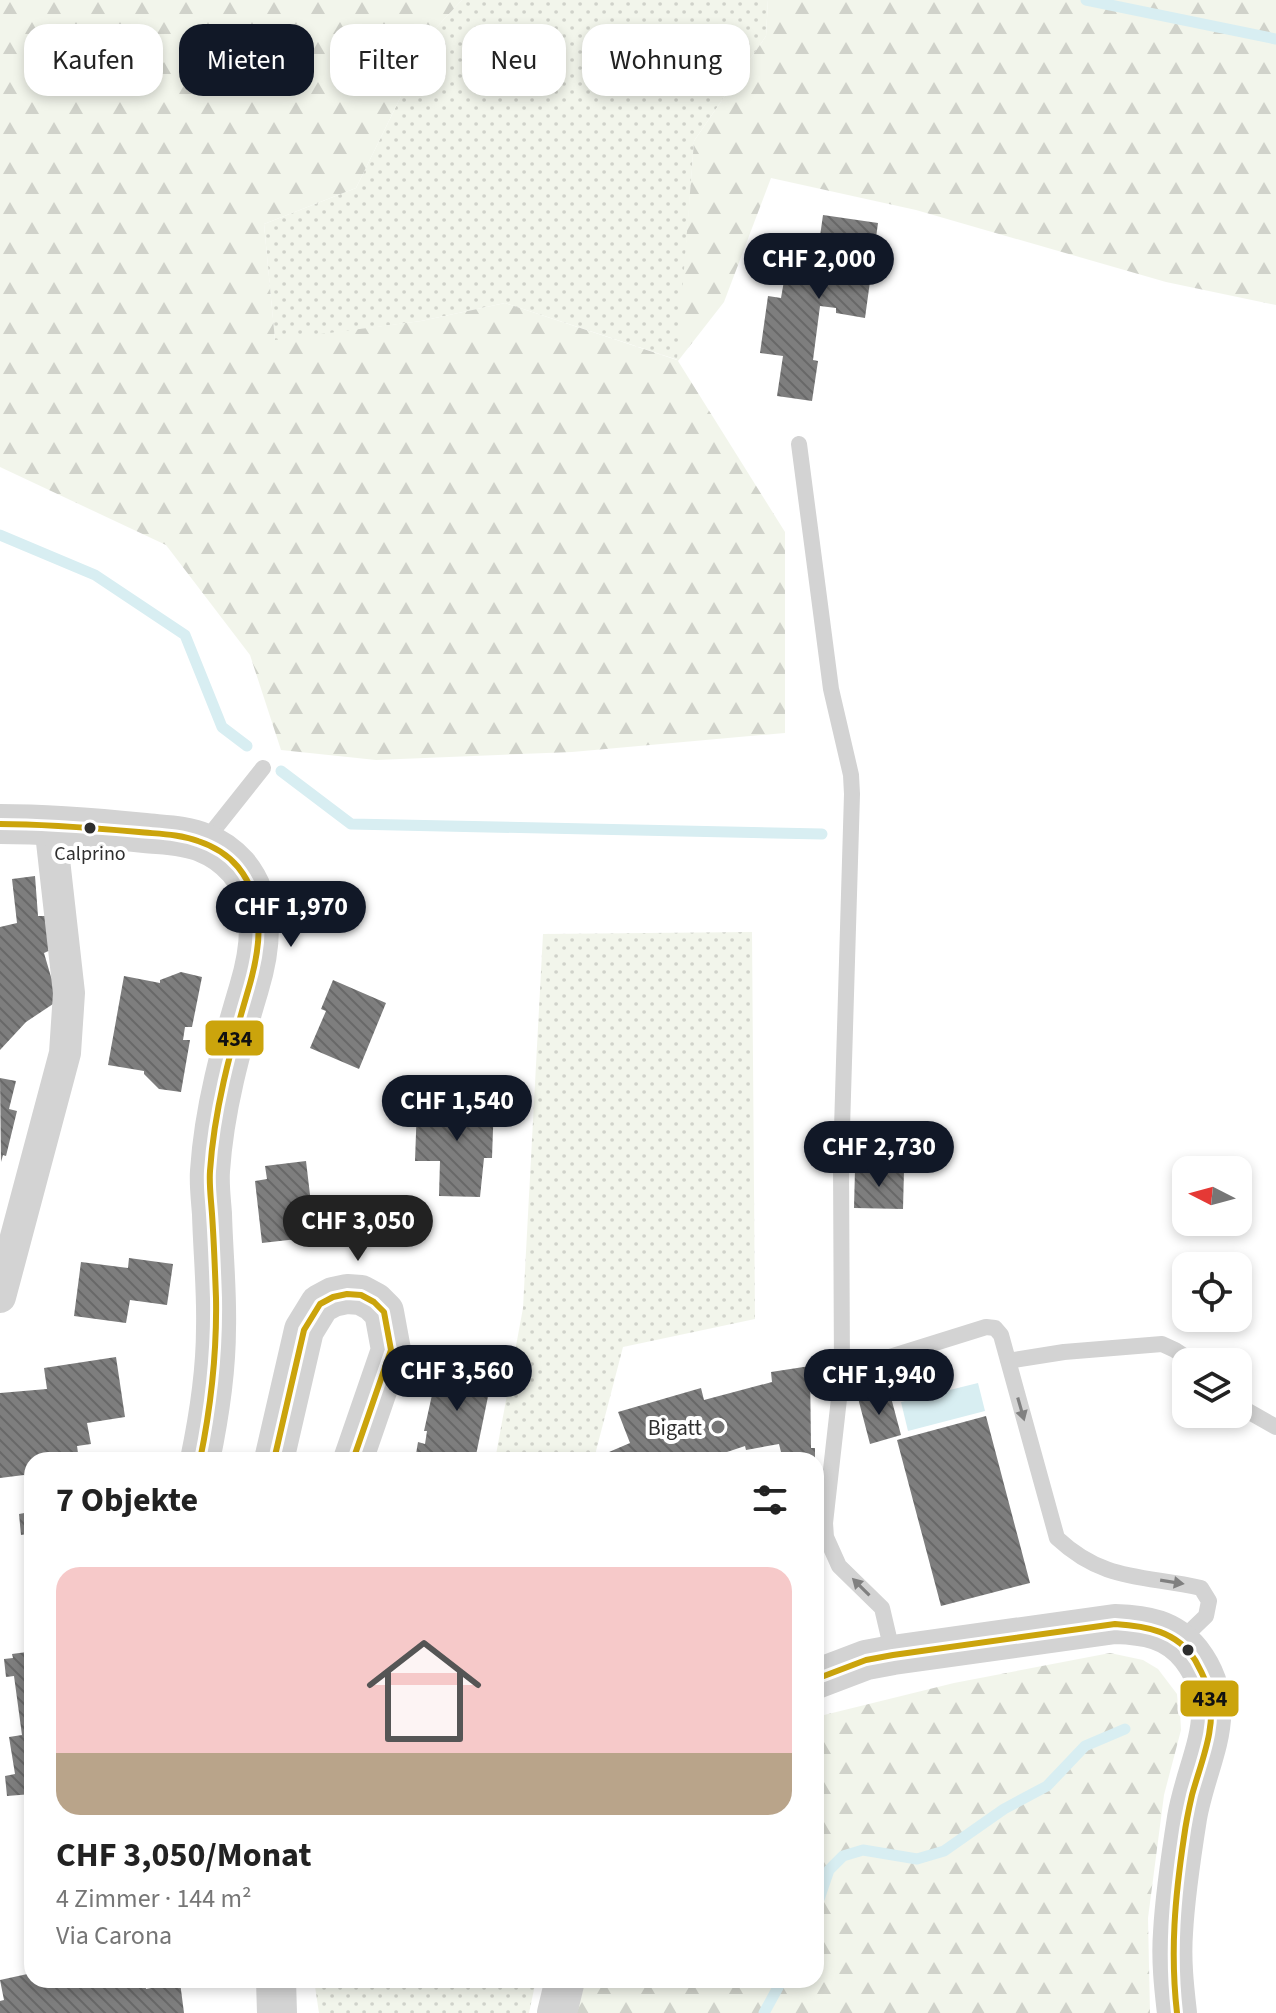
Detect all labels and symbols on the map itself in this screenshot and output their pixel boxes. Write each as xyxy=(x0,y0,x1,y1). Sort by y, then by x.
pin: CHF 2,000 xyxy=(727,233,911,301)
marker: Calprino xyxy=(82,820,98,836)
place label: Calprino xyxy=(54,840,126,868)
pin: CHF 1,970 xyxy=(199,881,383,949)
line badge: 434 xyxy=(204,1019,265,1057)
text: 434 xyxy=(218,1023,253,1055)
pin: CHF 1,540 xyxy=(365,1075,549,1143)
pin: CHF 2,730 xyxy=(787,1121,971,1189)
north arrow xyxy=(1172,1156,1252,1236)
pin: CHF 3,050 xyxy=(266,1195,450,1263)
pin: CHF 3,560 xyxy=(365,1345,549,1413)
pin: CHF 1,940 xyxy=(787,1349,971,1417)
one-way arrow xyxy=(1015,1398,1028,1422)
place label: Bigatt xyxy=(648,1412,703,1444)
marker: Bigatt xyxy=(709,1418,727,1436)
one-way arrow xyxy=(1160,1576,1185,1589)
one-way arrow xyxy=(852,1578,871,1597)
unlabelled marker xyxy=(1180,1642,1196,1658)
line badge: 434 xyxy=(1179,1679,1240,1718)
text: 434 xyxy=(1193,1683,1228,1715)

